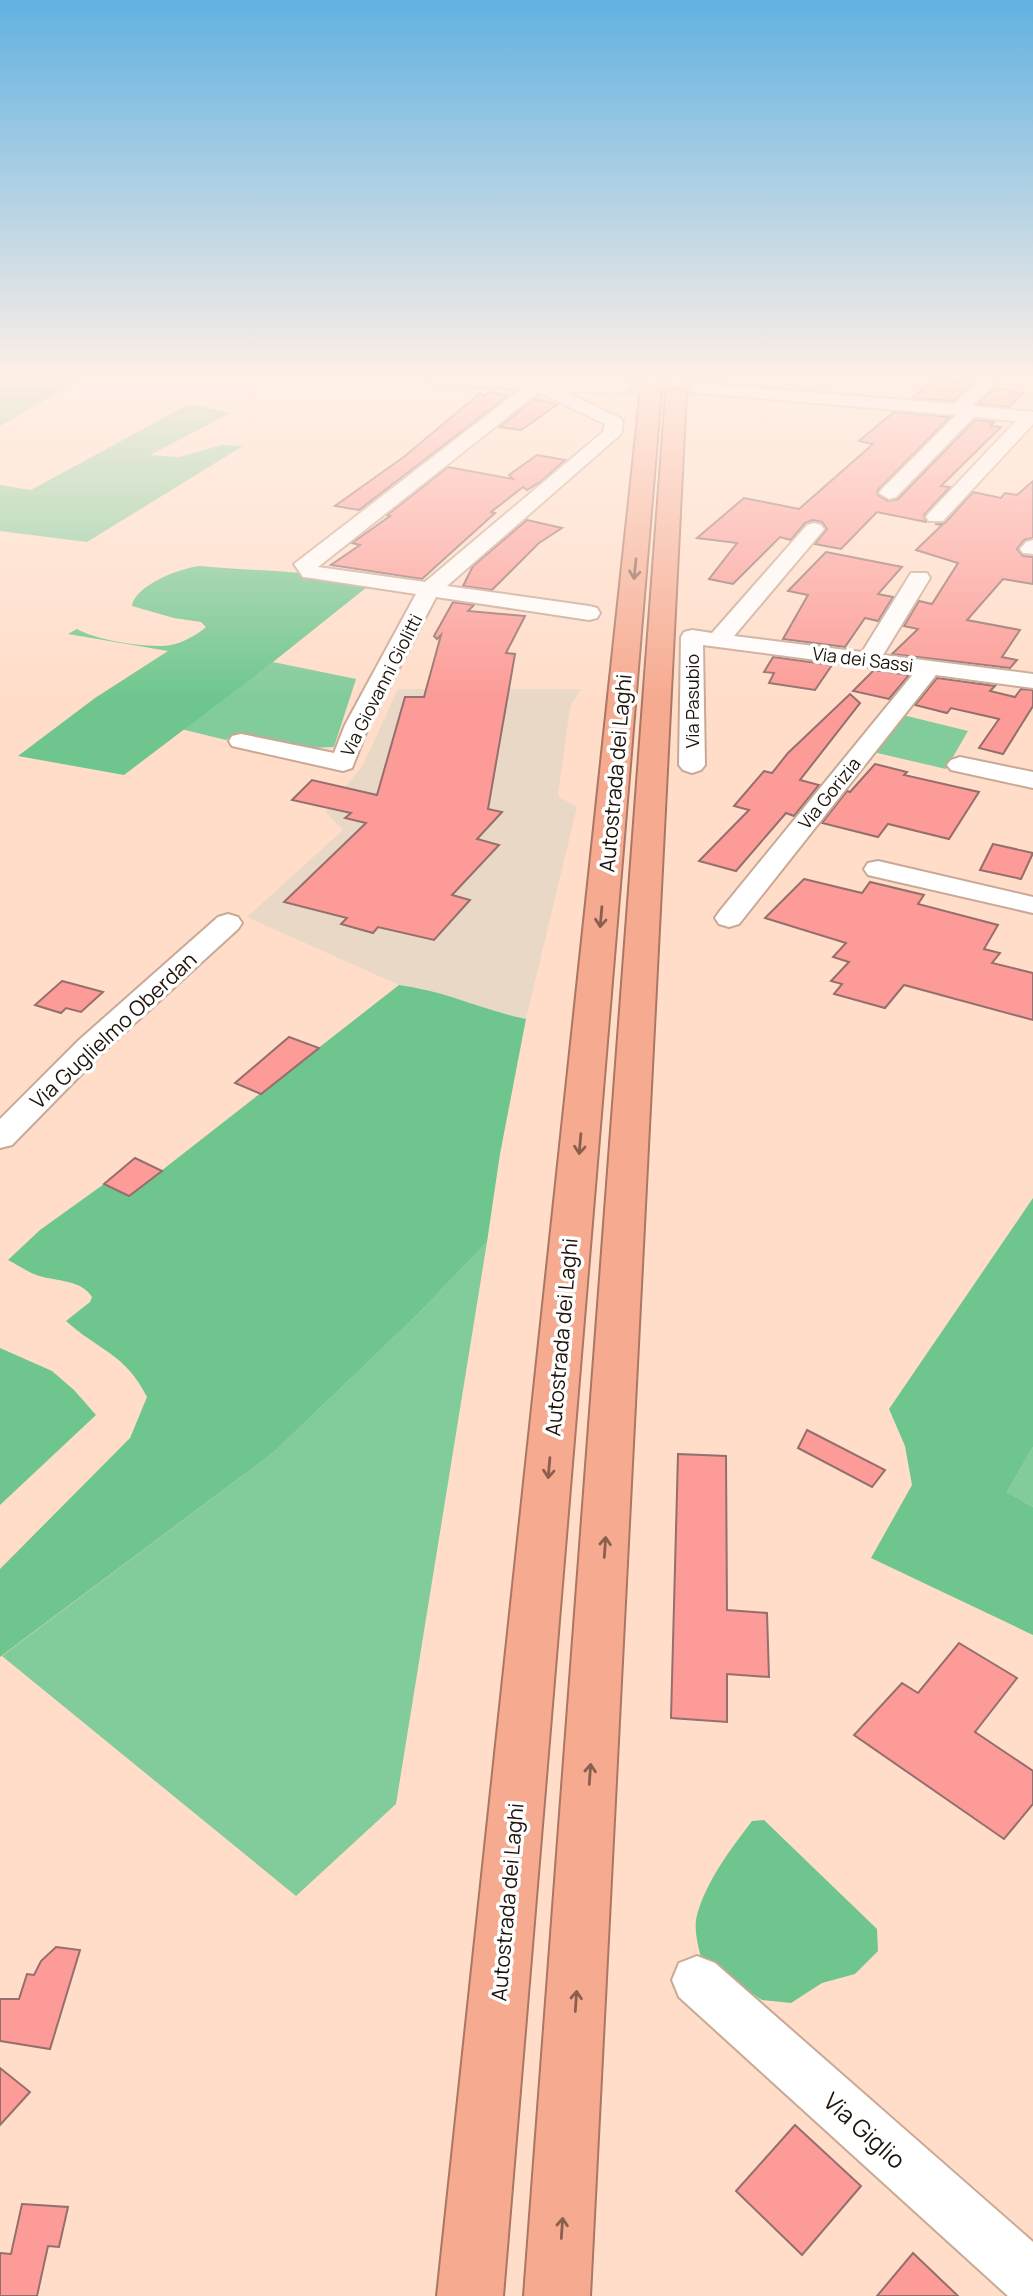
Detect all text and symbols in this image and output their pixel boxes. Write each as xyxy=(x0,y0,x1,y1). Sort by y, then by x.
one-way arrow xyxy=(628,557,641,580)
street label: Via Giovanni Giolitti xyxy=(335,610,427,760)
street label: Via dei Sassi xyxy=(811,641,915,677)
street label: Via Pasubio xyxy=(680,654,704,748)
street label: Autostrada dei Laghi xyxy=(592,673,638,873)
street label: Via Gorizia xyxy=(793,752,865,834)
one-way arrow xyxy=(595,905,608,928)
street label: Via Guglielmo Oberdan xyxy=(24,945,202,1115)
one-way arrow xyxy=(573,1132,586,1154)
street label: Autostrada dei Laghi xyxy=(538,1237,584,1437)
one-way arrow xyxy=(542,1456,555,1478)
one-way arrow xyxy=(598,1536,611,1559)
one-way arrow xyxy=(584,1763,597,1786)
street label: Autostrada dei Laghi xyxy=(484,1802,530,2002)
one-way arrow xyxy=(570,1990,583,2013)
street label: Via Giglio xyxy=(817,2084,913,2176)
one-way arrow xyxy=(555,2217,568,2240)

